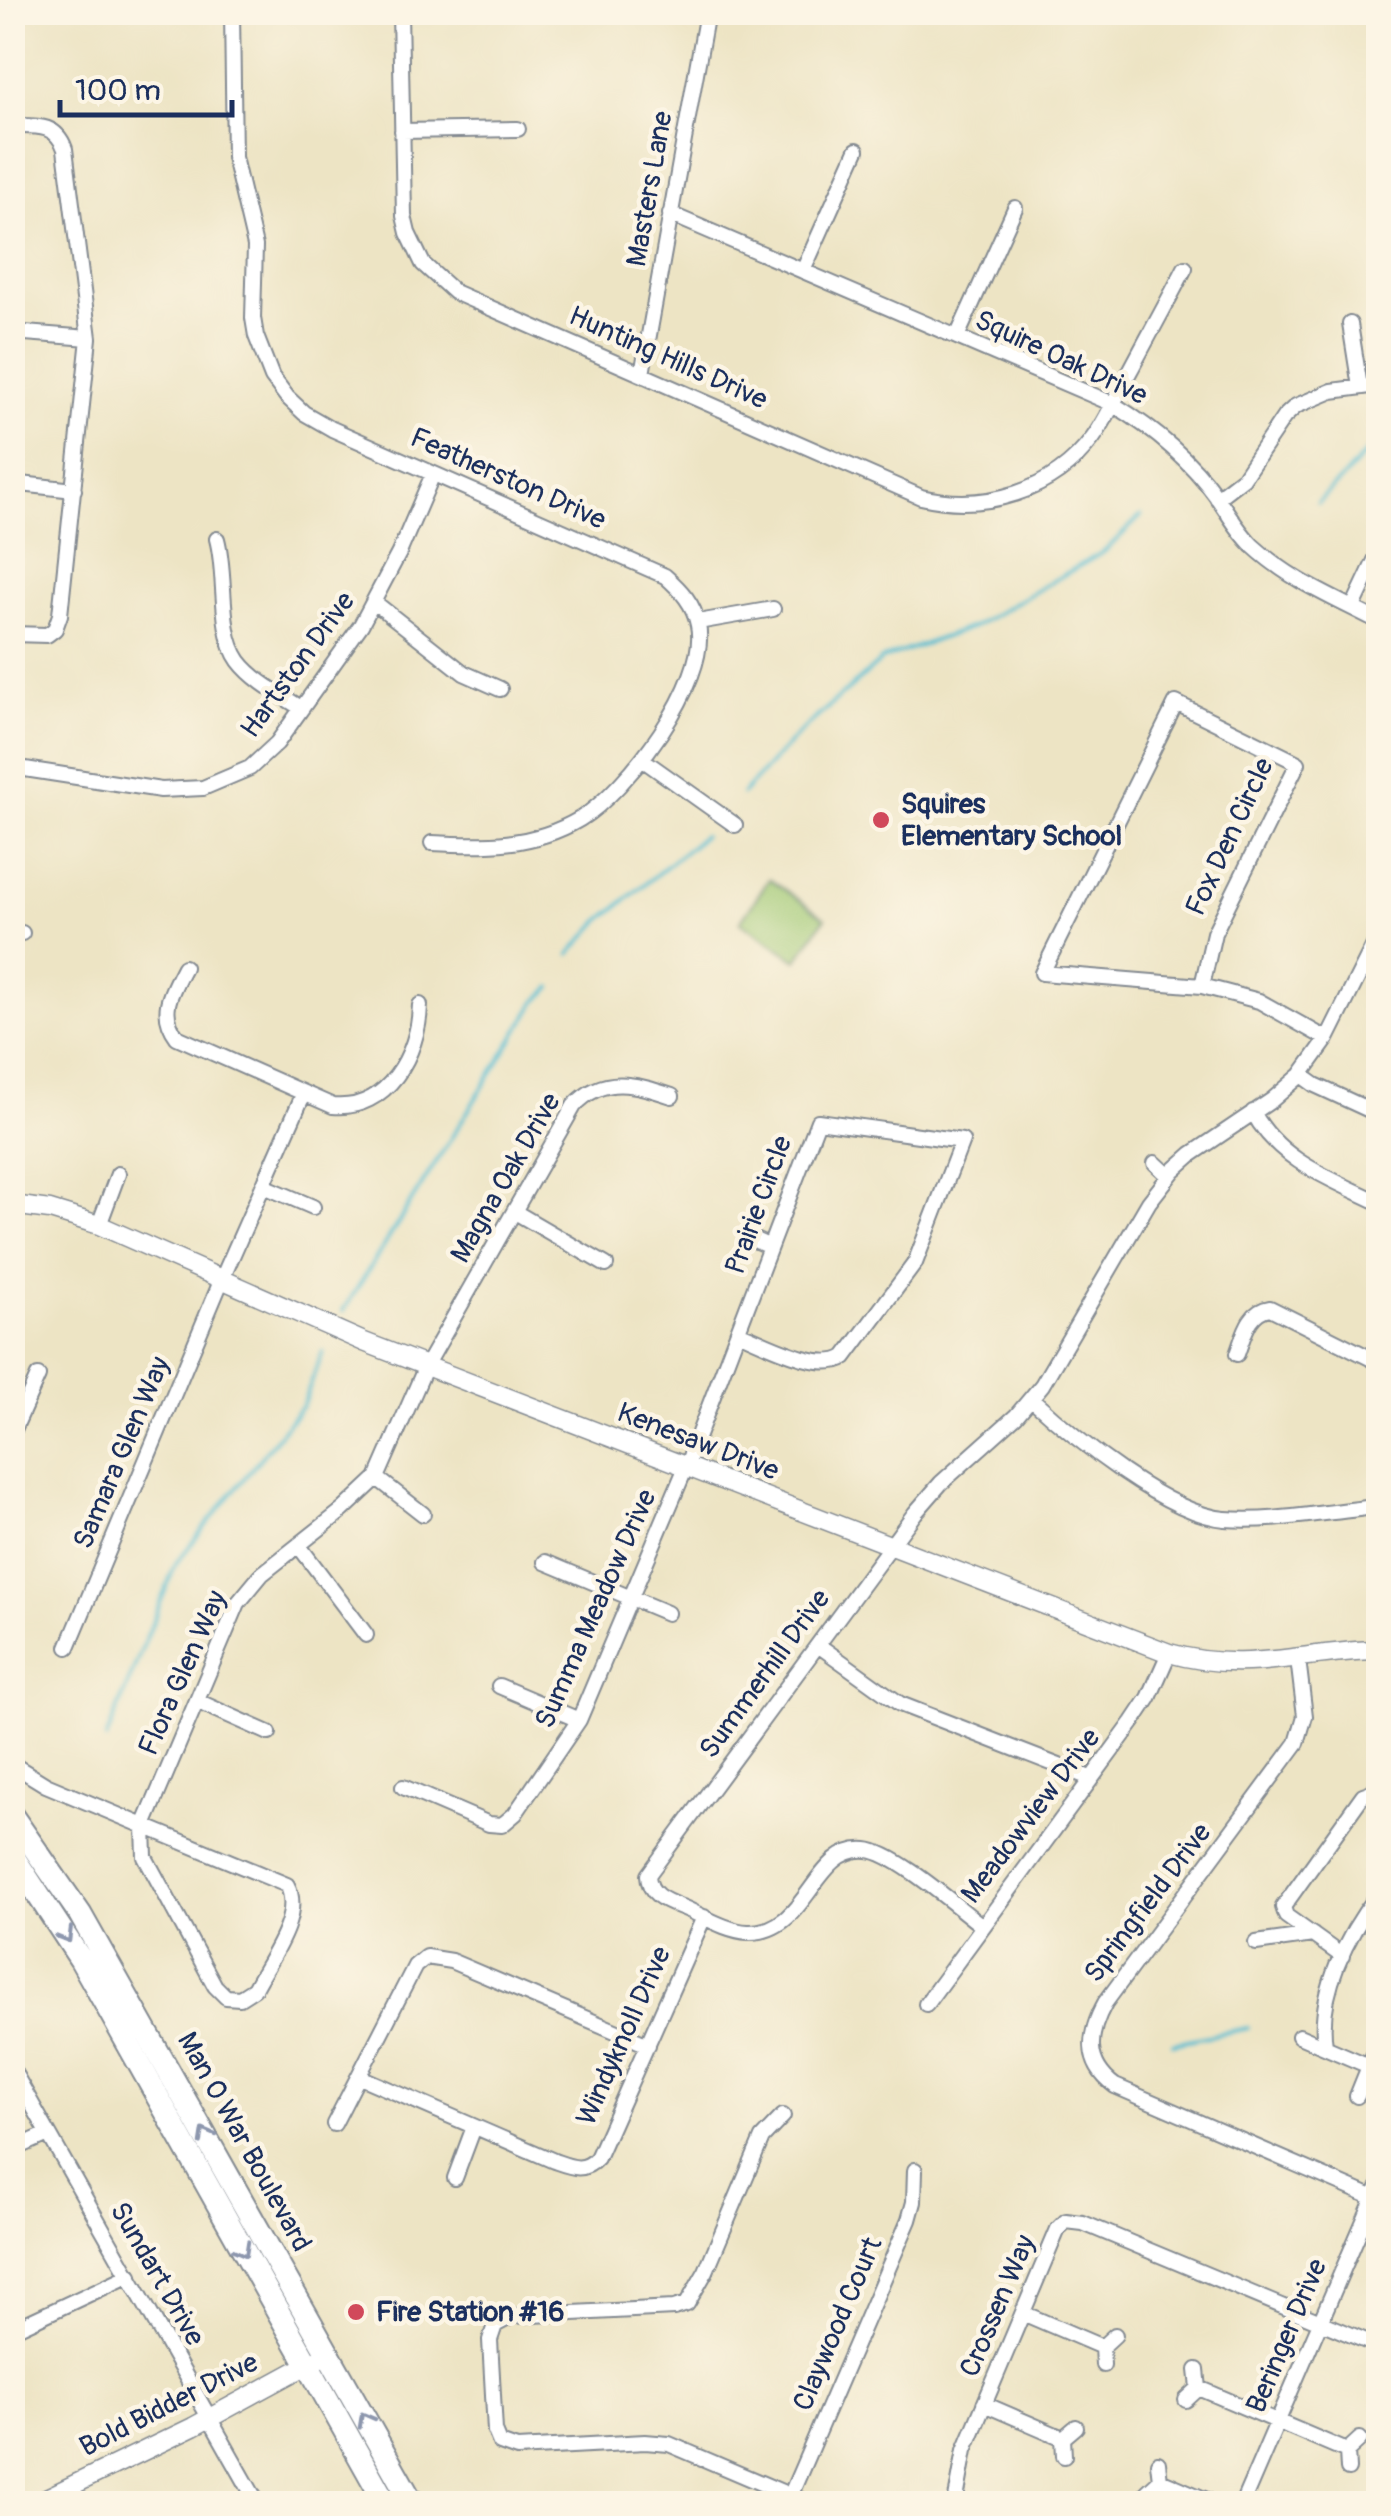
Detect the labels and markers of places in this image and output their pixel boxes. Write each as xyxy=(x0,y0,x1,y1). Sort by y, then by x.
place label: Squires Elementary School xyxy=(901,787,1122,854)
marker: Squires Elementary School xyxy=(870,809,892,831)
place label: Fire Station #16 xyxy=(376,2295,565,2330)
marker: Fire Station #16 xyxy=(345,2301,367,2323)

